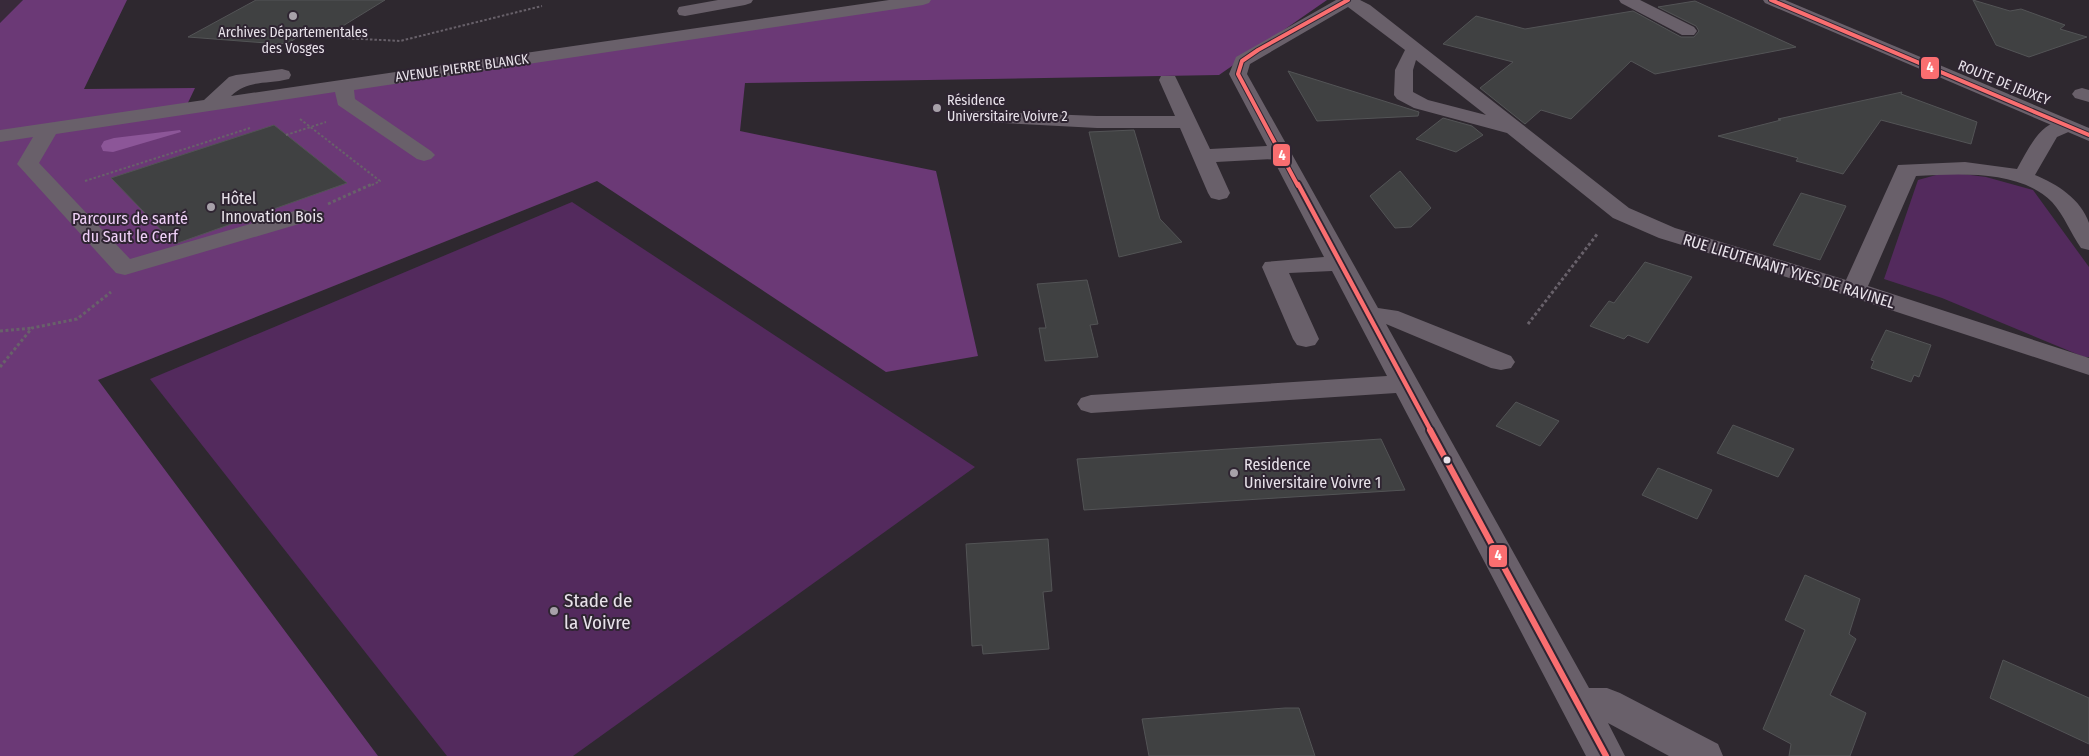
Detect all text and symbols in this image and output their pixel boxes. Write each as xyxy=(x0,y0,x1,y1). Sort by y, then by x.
marker: Archives Départementales des Vosges xyxy=(287,10,299,22)
place label: Archives Départementales des Vosges xyxy=(218,24,368,57)
street label: AVENUE PIERRE BLANCK xyxy=(394,50,530,86)
line badge: 4 xyxy=(1920,56,1940,80)
street label: ROUTE DE JEUXEY xyxy=(1956,57,2053,109)
text: 4 xyxy=(1926,59,1934,76)
place label: Résidence Universitaire Voivre 2 xyxy=(947,92,1068,125)
marker: Résidence Universitaire Voivre 2 xyxy=(931,102,943,114)
line badge: 4 xyxy=(1272,143,1291,167)
text: 4 xyxy=(1278,147,1286,164)
place label: Hôtel Innovation Bois xyxy=(221,189,323,226)
marker: Hôtel Innovation Bois xyxy=(205,201,217,213)
park label: Parcours de santé du Saut le Cerf xyxy=(72,209,188,246)
street label: RUE LIEUTENANT YVES DE RAVINEL xyxy=(1681,230,1897,312)
place label: Residence Universitaire Voivre 1 xyxy=(1244,455,1381,492)
unlabelled marker xyxy=(1442,455,1452,465)
marker: Residence Universitaire Voivre 1 xyxy=(1228,467,1240,479)
line badge: 4 xyxy=(1488,544,1508,568)
text: 4 xyxy=(1494,547,1502,564)
place label: Stade de la Voivre xyxy=(564,589,632,634)
marker: Stade de la Voivre xyxy=(548,605,560,617)

